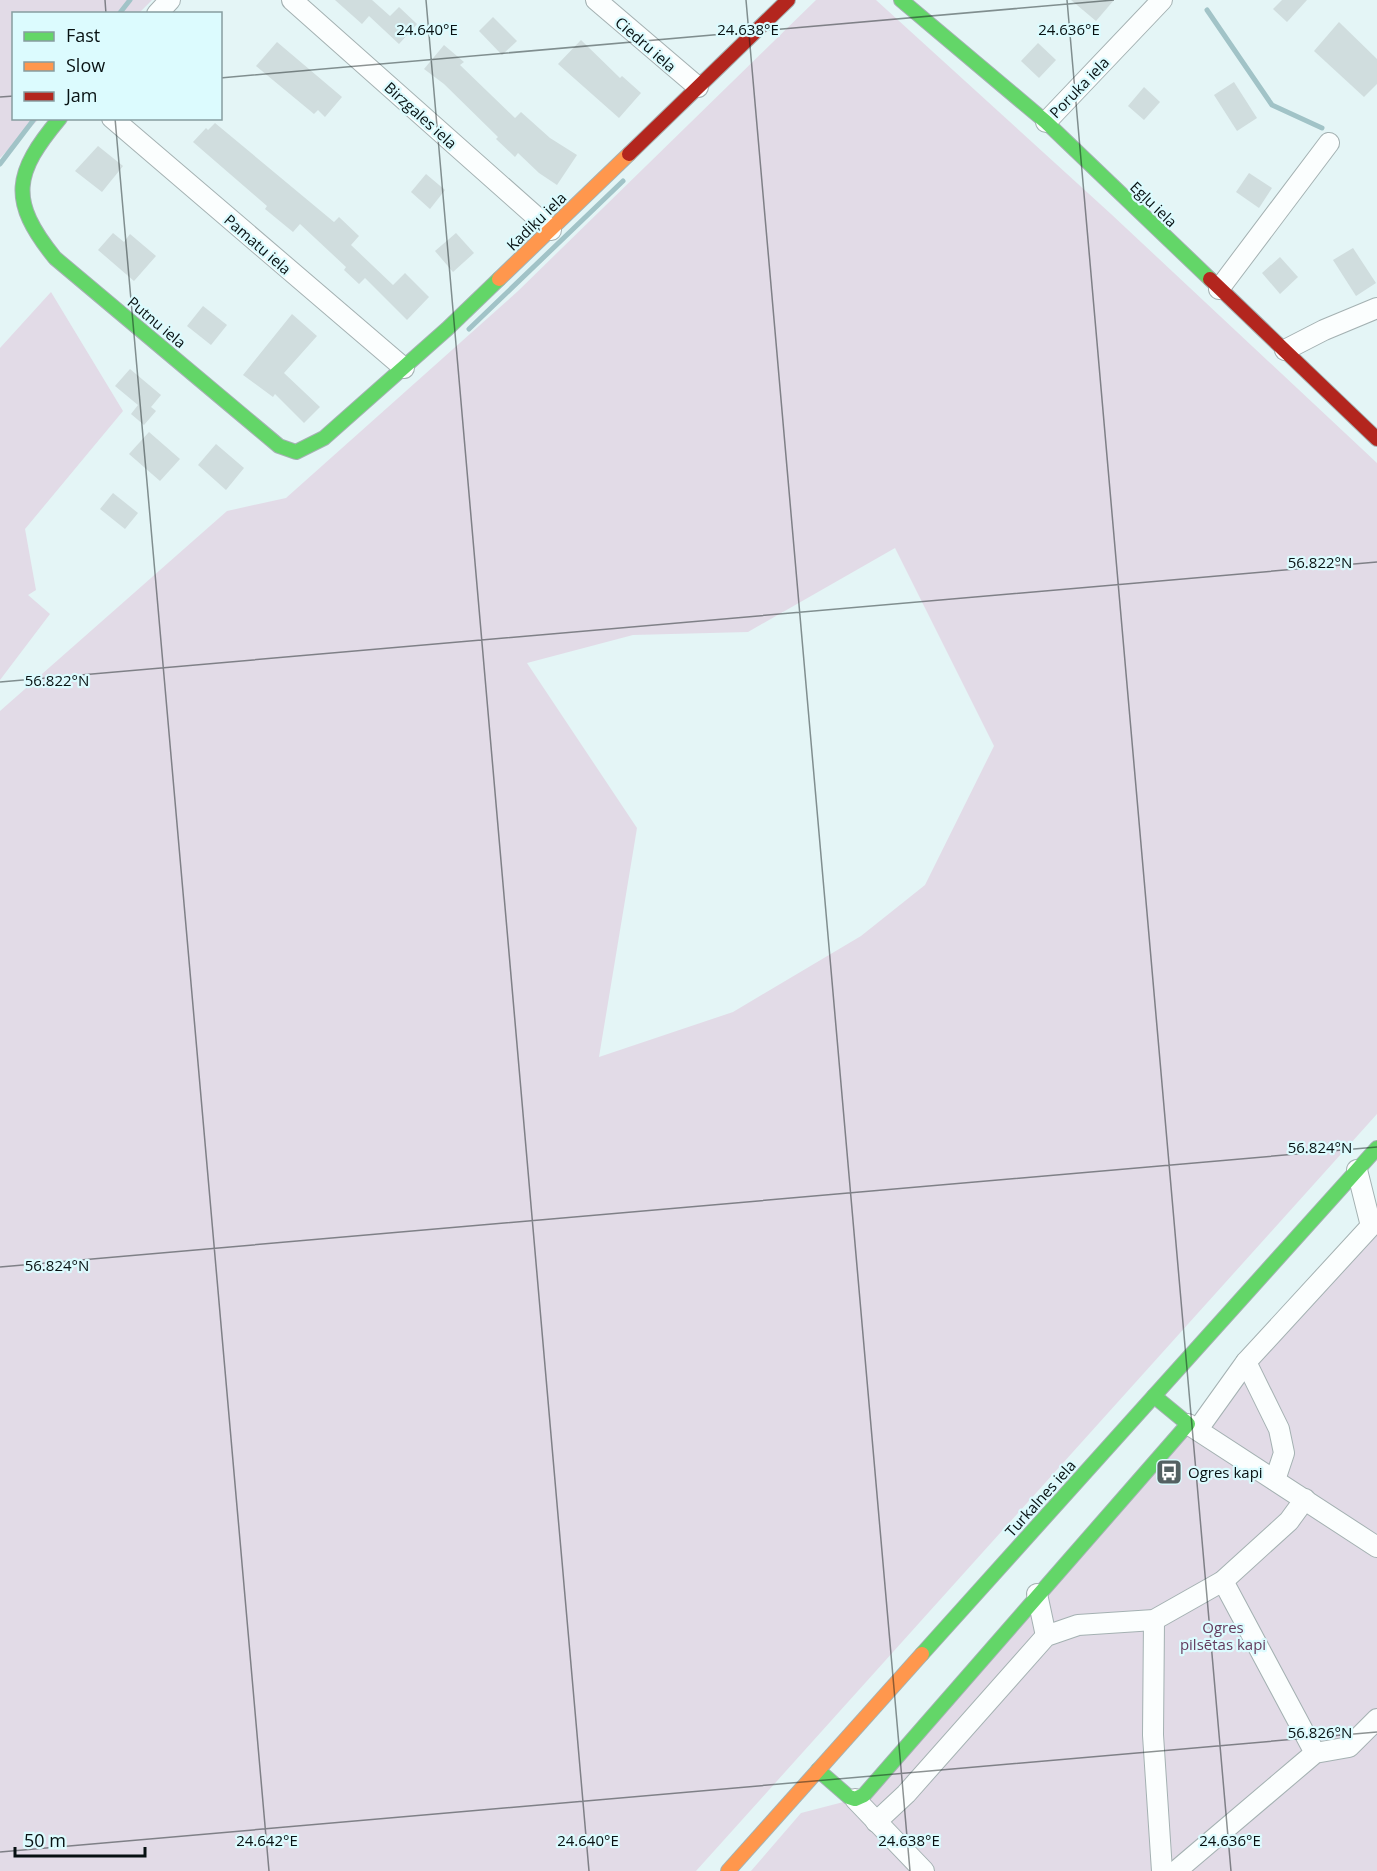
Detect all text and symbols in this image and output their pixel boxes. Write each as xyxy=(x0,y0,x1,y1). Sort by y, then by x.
legend xyxy=(12,12,222,120)
street label: Ciedru iela xyxy=(611,12,681,76)
text: 24.640°E xyxy=(396,19,458,39)
text: 24.638°E xyxy=(717,19,779,39)
text: 24.636°E xyxy=(1038,19,1100,39)
text: Fast xyxy=(66,23,100,47)
street label: Poruka iela xyxy=(1045,52,1113,122)
text: Slow xyxy=(66,53,105,77)
street label: Birzgales iela xyxy=(381,77,461,153)
text: Jam xyxy=(64,83,98,107)
street label: Egļu iela xyxy=(1126,177,1182,231)
street label: Kadiķu iela xyxy=(502,187,570,255)
street label: Pamatu iela xyxy=(220,209,296,279)
street label: Putnu iela xyxy=(124,292,190,352)
text: 56.822°N xyxy=(1288,552,1352,572)
text: 56.822°N xyxy=(25,670,89,690)
text: 56.824°N xyxy=(1288,1137,1352,1157)
text: 56.824°N xyxy=(25,1255,89,1275)
street label: Turkalnes iela xyxy=(1000,1455,1080,1541)
bus stop icon: Ogres kapi xyxy=(1154,1457,1184,1487)
place label: Ogres kapi xyxy=(1188,1462,1263,1482)
park label: Ogres pilsētas kapi xyxy=(1180,1617,1266,1654)
text: 56.826°N xyxy=(1288,1722,1352,1742)
scale bar xyxy=(15,1820,146,1858)
text: 50 m xyxy=(24,1828,66,1852)
text: 24.642°E xyxy=(236,1830,298,1850)
text: 24.640°E xyxy=(557,1830,619,1850)
text: 24.638°E xyxy=(878,1830,940,1850)
text: 24.636°E xyxy=(1199,1830,1261,1850)

